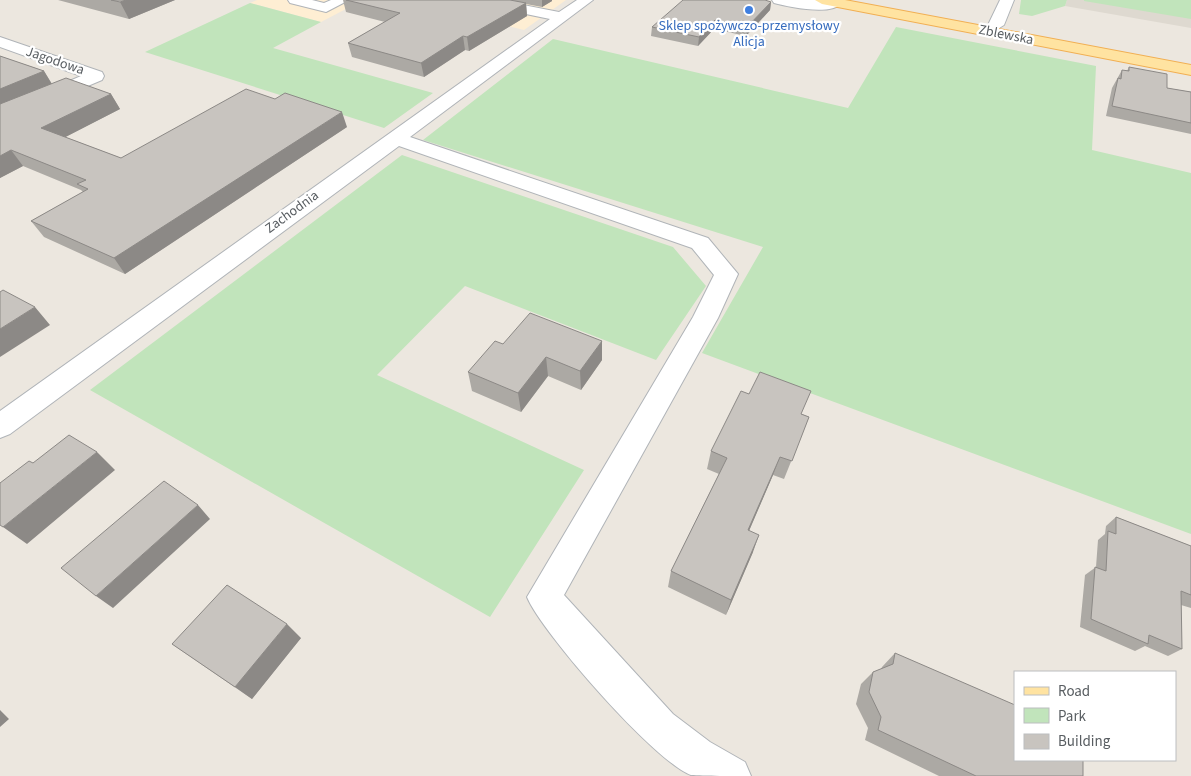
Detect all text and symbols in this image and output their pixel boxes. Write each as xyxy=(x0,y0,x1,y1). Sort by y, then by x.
marker: Sklep spożywczo-przemysłowy Alicja xyxy=(743,4,755,16)
place label: Sklep spożywczo-przemysłowy Alicja xyxy=(659,16,840,52)
street label: Zblewska xyxy=(977,20,1035,50)
street label: Jagodowa xyxy=(23,42,87,80)
street label: Zachodnia xyxy=(261,186,323,238)
legend xyxy=(1014,671,1176,761)
text: Road xyxy=(1058,681,1090,702)
text: Park xyxy=(1058,706,1087,727)
text: Building xyxy=(1058,731,1111,752)

